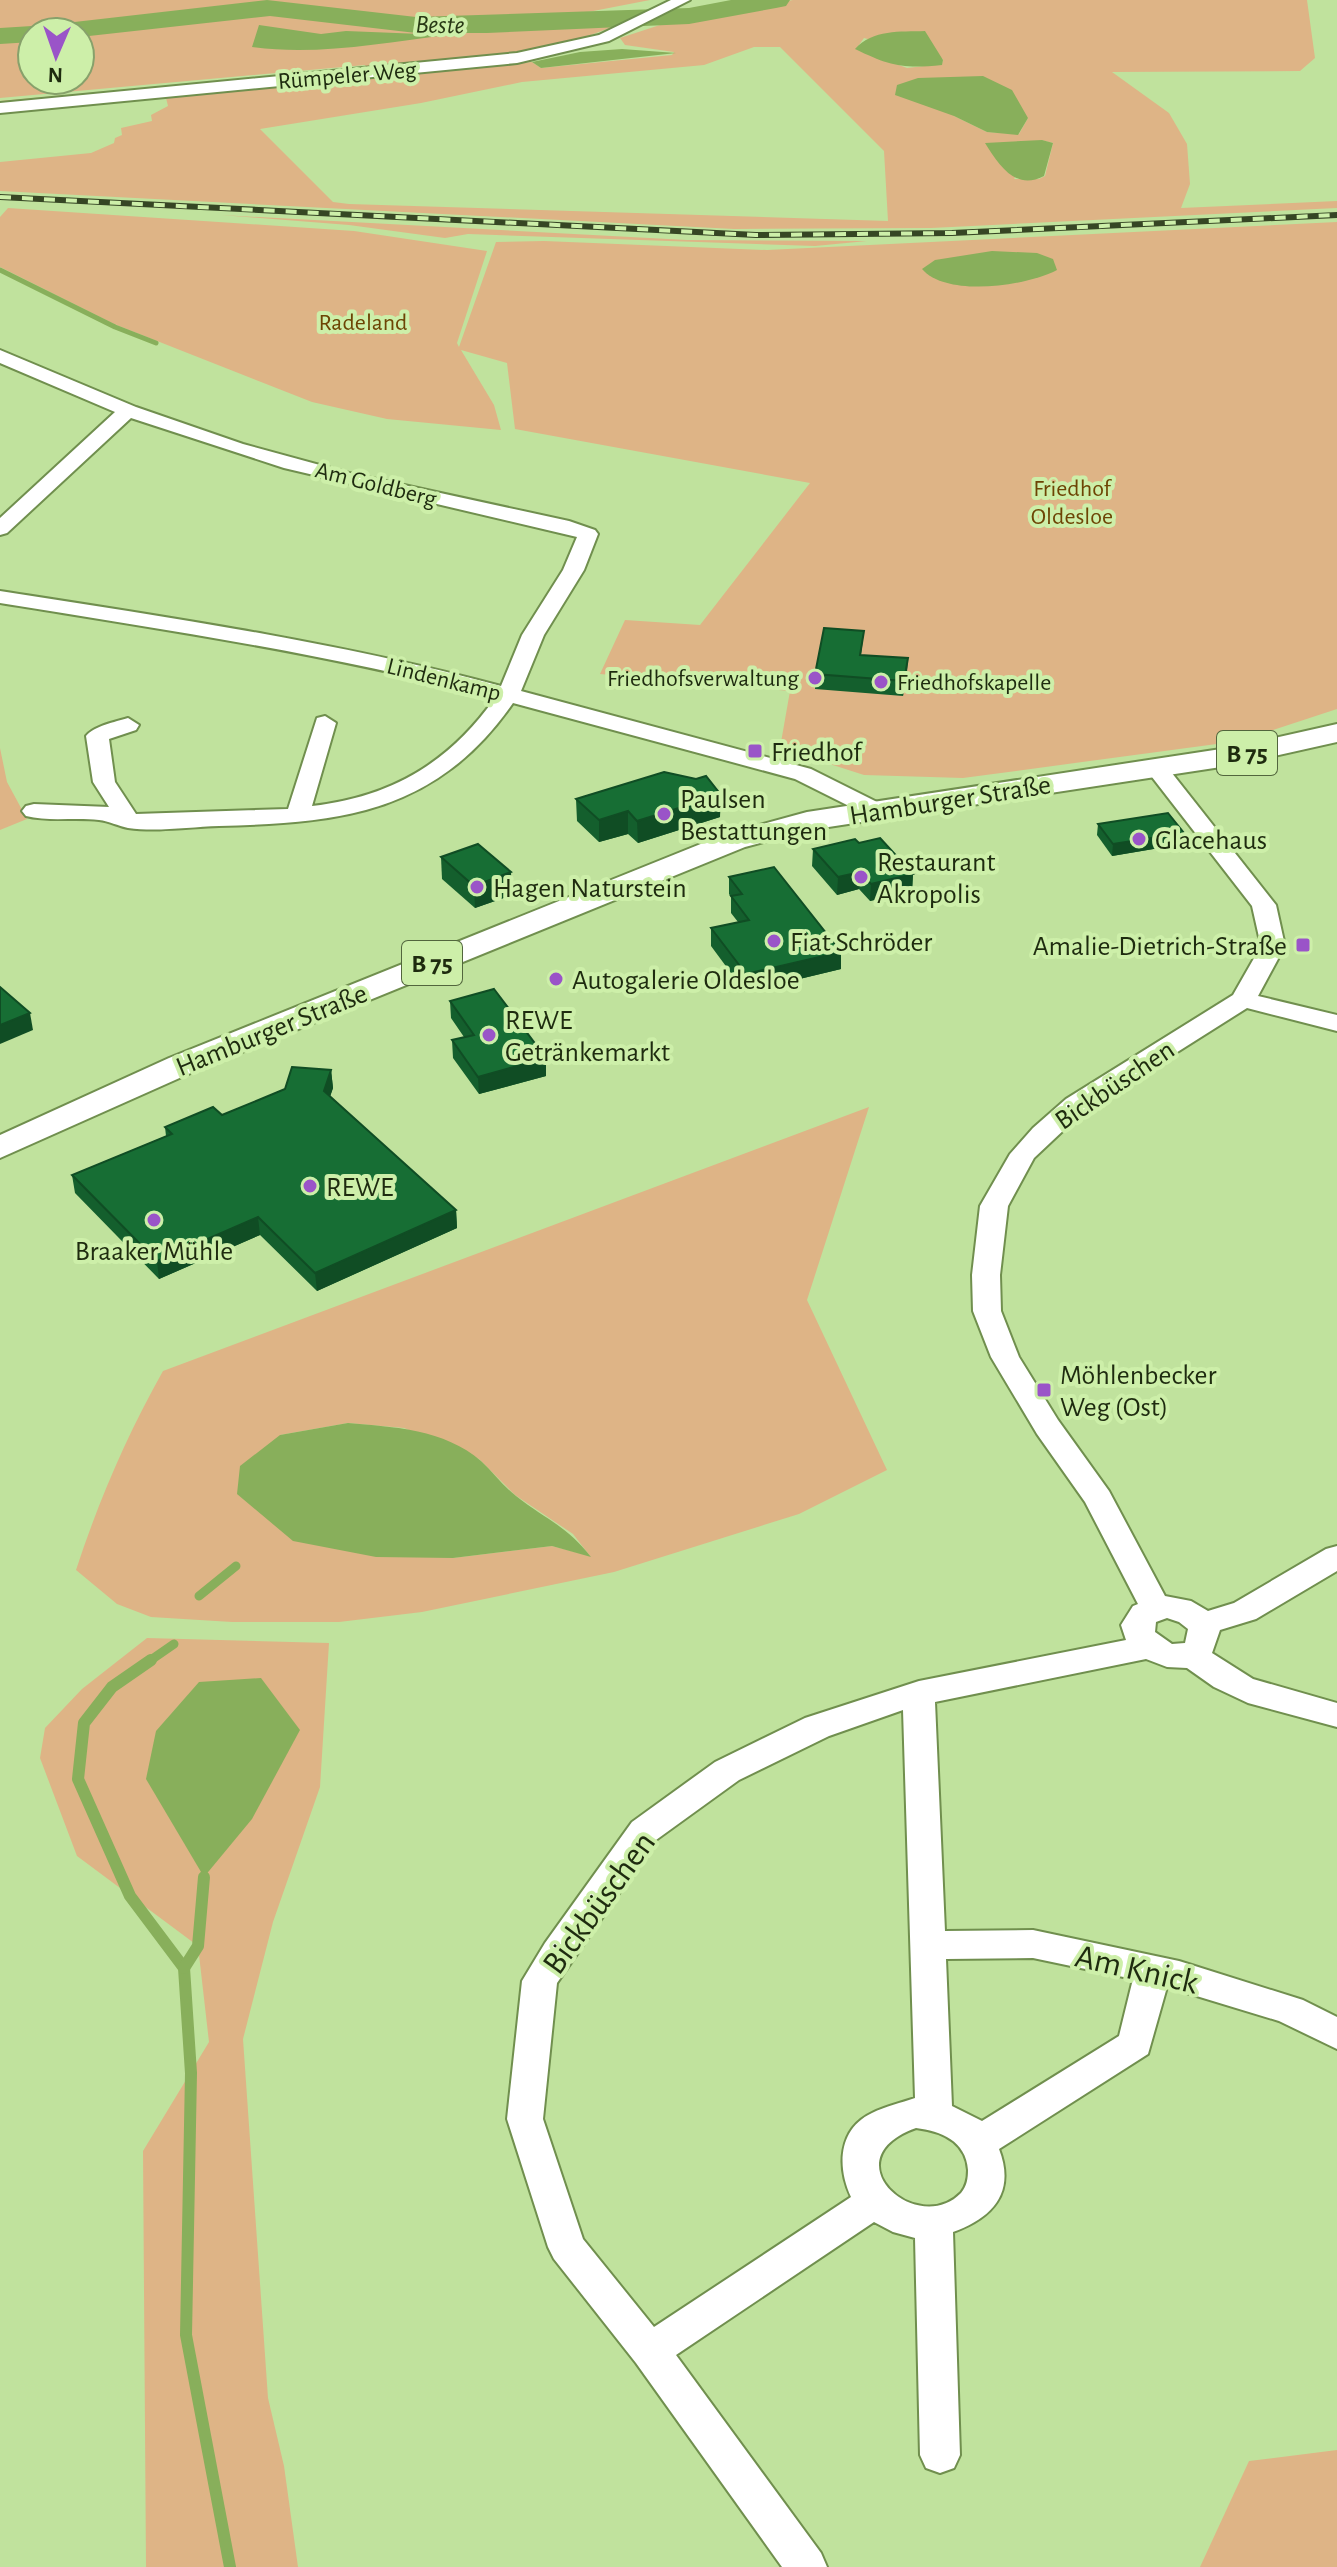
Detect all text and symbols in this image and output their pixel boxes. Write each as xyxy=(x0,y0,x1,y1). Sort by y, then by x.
water label: Beste xyxy=(415,12,465,38)
north arrow xyxy=(16,16,96,96)
street label: Rümpeler Weg xyxy=(277,58,418,94)
text: N xyxy=(47,64,63,86)
park label: Radeland xyxy=(319,311,408,335)
street label: Am Goldberg xyxy=(313,458,439,512)
park label: Friedhof Oldesloe xyxy=(1031,477,1113,529)
street label: Lindenkamp xyxy=(384,654,503,706)
place label: Friedhofsverwaltung xyxy=(607,667,799,691)
marker: Friedhofsverwaltung xyxy=(806,669,824,687)
place label: Friedhofskapelle xyxy=(897,671,1051,695)
marker: Friedhofskapelle xyxy=(872,673,890,691)
road number: B 75 xyxy=(1217,731,1277,775)
place label: Friedhof xyxy=(771,739,863,767)
marker: Friedhof xyxy=(746,742,764,760)
street label: Hamburger Straße xyxy=(848,771,1053,831)
place label: Paulsen Bestattungen xyxy=(680,786,827,846)
marker: Paulsen Bestattungen xyxy=(655,805,673,823)
place label: Glacehaus xyxy=(1155,827,1267,855)
marker: Glacehaus xyxy=(1130,830,1148,848)
place label: Restaurant Akropolis xyxy=(877,849,996,909)
marker: Restaurant Akropolis xyxy=(852,868,870,886)
place label: Hagen Naturstein xyxy=(493,875,687,903)
marker: Hagen Naturstein xyxy=(468,878,486,896)
place label: Fiat Schröder xyxy=(790,929,932,957)
marker: Fiat Schröder xyxy=(765,932,783,950)
place label: Amalie-Dietrich-Straße xyxy=(1033,933,1287,961)
marker: Amalie-Dietrich-Straße xyxy=(1294,936,1312,954)
road number: B 75 xyxy=(402,941,462,985)
place label: Autogalerie Oldesloe xyxy=(572,967,800,995)
marker: Autogalerie Oldesloe xyxy=(547,970,565,988)
street label: Hamburger Straße xyxy=(172,980,371,1082)
place label: REWE Getränkemarkt xyxy=(505,1007,670,1067)
marker: REWE Getränkemarkt xyxy=(480,1026,498,1044)
street label: Bickbüschen xyxy=(1050,1036,1180,1136)
place label: REWE xyxy=(326,1174,394,1202)
marker: REWE xyxy=(301,1177,319,1195)
marker: Braaker Mühle xyxy=(145,1211,163,1229)
place label: Braaker Mühle xyxy=(75,1238,233,1266)
place label: Möhlenbecker Weg (Ost) xyxy=(1060,1362,1216,1422)
marker: Möhlenbecker Weg (Ost) xyxy=(1035,1381,1053,1399)
street label: Bickbüschen xyxy=(537,1826,662,1981)
street label: Am Knick xyxy=(1072,1939,1202,2001)

